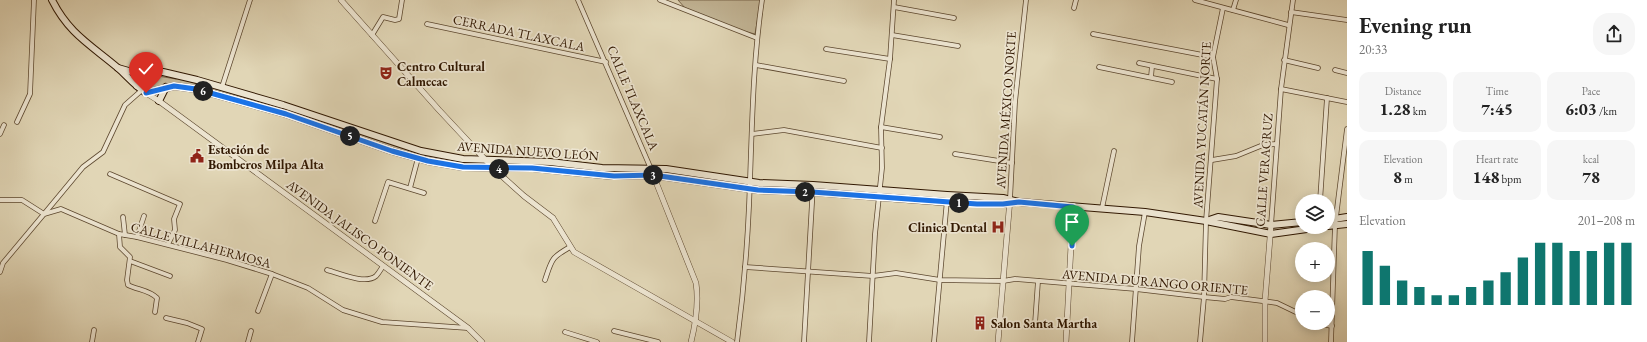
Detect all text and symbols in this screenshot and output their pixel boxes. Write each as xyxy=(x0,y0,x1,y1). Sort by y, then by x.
street label: CERRADA TLAXCALA xyxy=(451,11,588,56)
text: Evening run xyxy=(1359,11,1472,40)
button: share xyxy=(1593,13,1635,55)
street label: AVENIDA MÉXICO NORTE xyxy=(992,31,1020,190)
street label: AVENIDA YUCATÁN NORTE xyxy=(1189,41,1215,210)
text: 20:33 xyxy=(1359,41,1387,58)
street label: CALLE TLAXCALA xyxy=(603,43,663,154)
pin xyxy=(129,52,163,93)
icon: check xyxy=(135,58,157,80)
place label: Centro Cultural Calmecac xyxy=(397,58,485,90)
theatre icon: Centro Cultural Calmecac xyxy=(378,65,394,81)
pin: 6 xyxy=(193,81,213,101)
text: 6 xyxy=(200,84,206,98)
text: Distance xyxy=(1385,84,1421,98)
text: Time xyxy=(1486,84,1508,98)
text: Pace xyxy=(1582,84,1600,98)
text: 1.28 xyxy=(1379,98,1411,120)
text: 7:45 xyxy=(1481,98,1513,120)
text: 6:03 xyxy=(1565,98,1597,120)
text: km xyxy=(1411,104,1427,118)
text: /km xyxy=(1597,104,1617,118)
street label: CALLE VERACRUZ xyxy=(1252,113,1276,227)
pin: 5 xyxy=(340,126,360,146)
text: 5 xyxy=(347,129,353,143)
street label: AVENIDA NUEVO LEÓN xyxy=(456,137,600,164)
place label: Estación de Bomberos Milpa Alta xyxy=(208,141,324,173)
public building icon: Estación de Bomberos Milpa Alta xyxy=(189,148,205,164)
text: Elevation xyxy=(1383,152,1423,166)
text: Heart rate xyxy=(1476,152,1518,166)
text: kcal xyxy=(1583,152,1599,166)
pin: 4 xyxy=(489,159,509,179)
text: 4 xyxy=(496,162,502,176)
pin: 3 xyxy=(643,165,663,185)
text: 8 xyxy=(1393,166,1402,188)
text: 148 xyxy=(1472,166,1499,188)
text: 78 xyxy=(1582,166,1600,188)
text: 3 xyxy=(650,168,656,182)
text: m xyxy=(1402,172,1413,186)
text: bpm xyxy=(1499,172,1522,186)
street label: AVENIDA JALISCO PONIENTE xyxy=(282,175,437,294)
pin: 2 xyxy=(795,182,815,202)
text: 2 xyxy=(802,185,808,199)
pin: 1 xyxy=(949,193,969,213)
map controls xyxy=(1295,194,1335,330)
button: layers xyxy=(1295,194,1335,234)
text: 1 xyxy=(956,196,962,210)
pin xyxy=(1055,205,1089,246)
icon: arrive xyxy=(1061,211,1083,233)
text: Elevation xyxy=(1359,212,1406,229)
text: 201–208 m xyxy=(1578,212,1635,229)
street label: CALLE VILLAHERMOSA xyxy=(129,218,274,272)
place label: Clinica Dental xyxy=(908,219,987,236)
hospital icon: Clinica Dental xyxy=(990,219,1006,235)
button: + xyxy=(1295,242,1335,282)
street label: AVENIDA DURANGO ORIENTE xyxy=(1060,265,1249,299)
button: − xyxy=(1295,290,1335,330)
building icon: Salon Santa Martha xyxy=(972,315,988,331)
place label: Salon Santa Martha xyxy=(991,315,1097,332)

